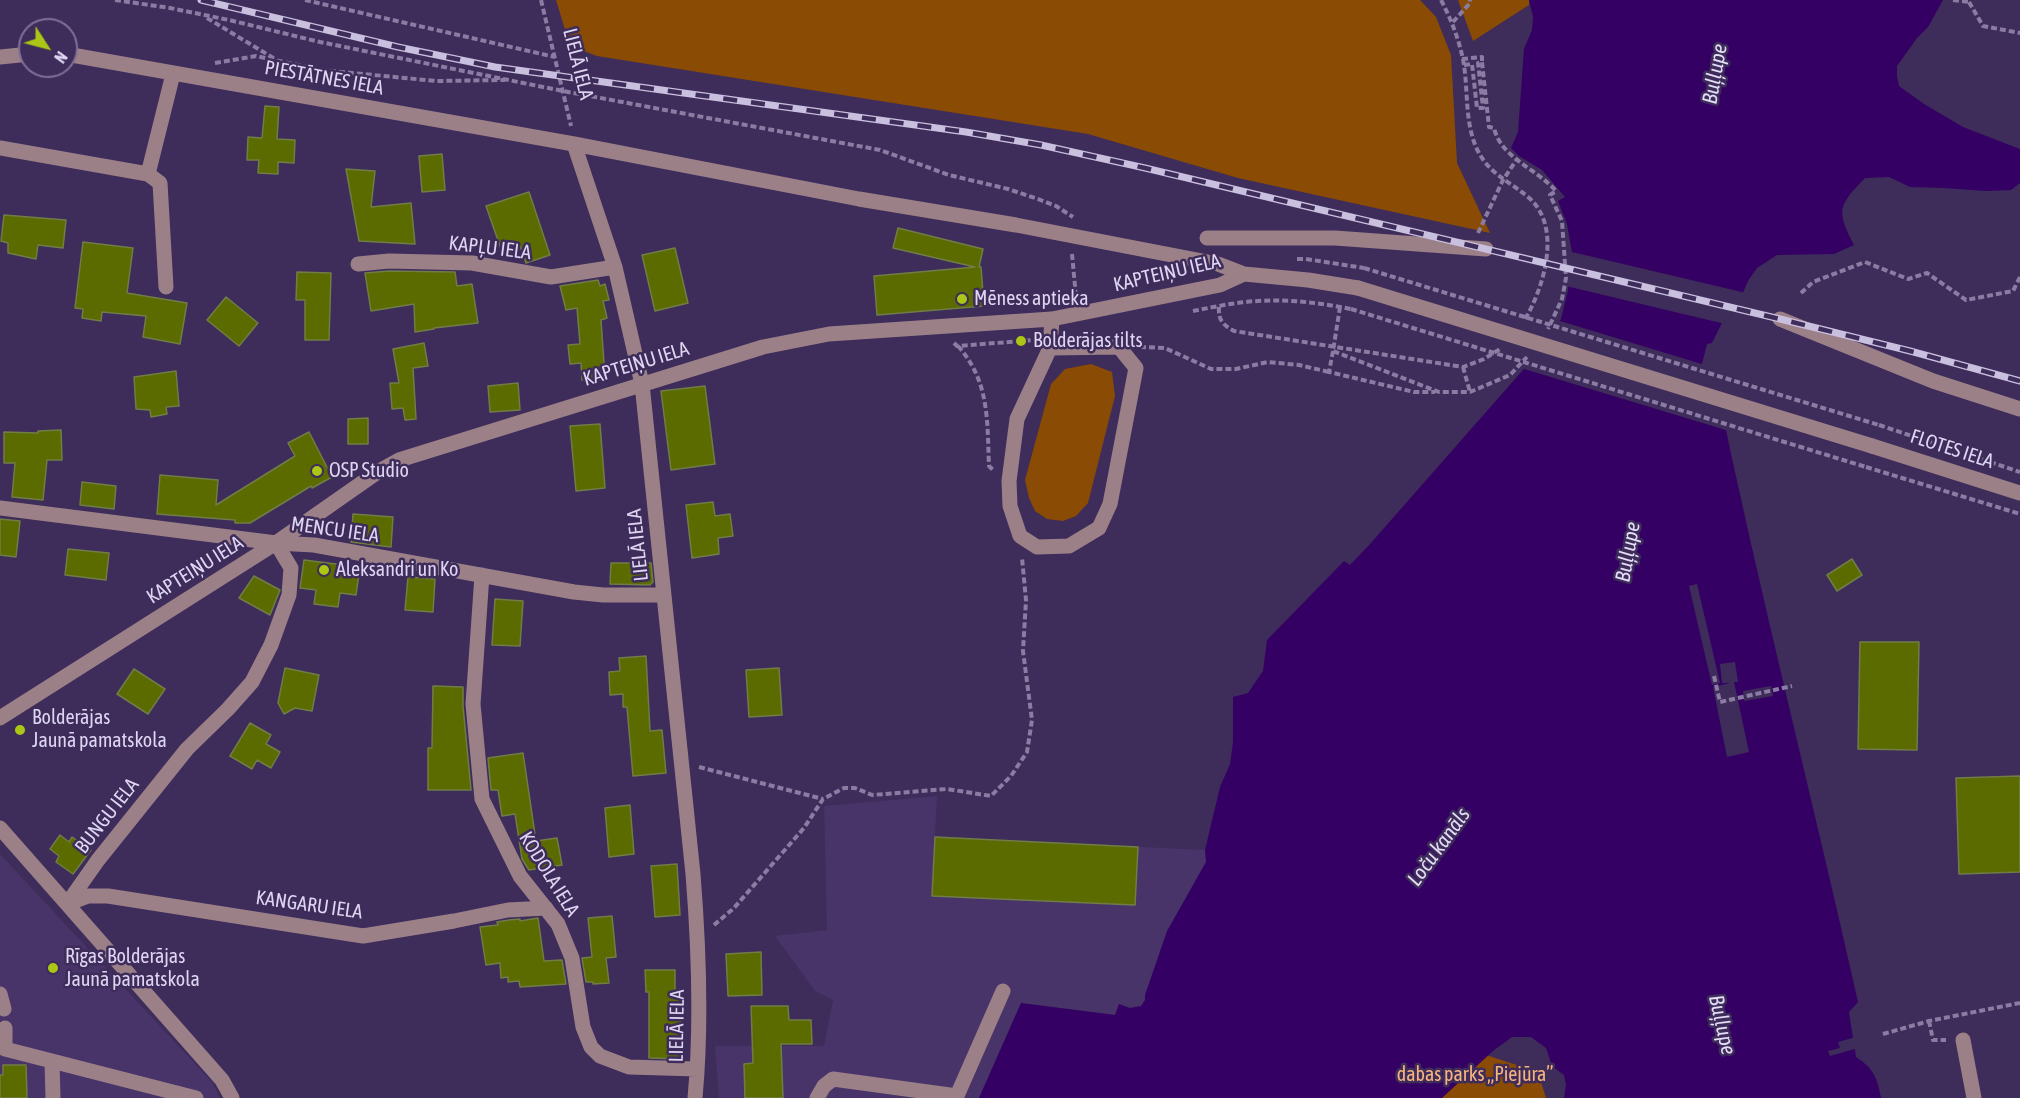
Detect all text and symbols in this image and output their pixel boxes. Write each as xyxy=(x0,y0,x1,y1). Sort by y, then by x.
north arrow xyxy=(18,18,78,78)
street label: LIELĀ IELA xyxy=(558,26,598,102)
water label: Buļļupe xyxy=(1697,42,1733,106)
text: N xyxy=(51,48,71,67)
street label: PIESTĀTNES IELA xyxy=(263,56,385,100)
street label: KAPĻU IELA xyxy=(447,231,533,265)
street label: KAPTEIŅU IELA xyxy=(1111,249,1223,297)
place label: Mēness aptieka xyxy=(974,287,1088,311)
marker: Mēness aptieka xyxy=(955,292,969,306)
place label: Bolderājas tilts xyxy=(1033,329,1143,353)
marker: Bolderājas tilts xyxy=(1014,334,1028,348)
street label: KAPTEIŅU IELA xyxy=(580,337,692,391)
street label: FLOTES IELA xyxy=(1907,424,1997,474)
place label: OSP Studio xyxy=(329,459,409,483)
marker: OSP Studio xyxy=(310,464,324,478)
street label: LIELĀ IELA xyxy=(622,508,654,582)
street label: MENCU IELA xyxy=(290,512,380,548)
water label: Buļļupe xyxy=(1610,520,1646,584)
street label: KAPTEIŅU IELA xyxy=(142,531,248,609)
place label: Aleksandri un Ko xyxy=(336,558,458,582)
marker: Aleksandri un Ko xyxy=(317,563,331,577)
place label: Bolderājas Jaunā pamatskola xyxy=(32,706,167,753)
marker: Bolderājas Jaunā pamatskola xyxy=(13,723,27,737)
street label: BUNGU IELA xyxy=(70,773,144,859)
water label: Loču kanāls xyxy=(1402,803,1476,891)
street label: KODOLA IELA xyxy=(514,827,584,921)
street label: KANGARU IELA xyxy=(254,886,364,924)
place label: Rīgas Bolderājas Jaunā pamatskola xyxy=(65,945,200,992)
marker: Rīgas Bolderājas Jaunā pamatskola xyxy=(46,961,60,975)
street label: LIELĀ IELA xyxy=(664,989,690,1063)
water label: Buļļupe xyxy=(1703,993,1741,1057)
park label: dabas parks „Piejūra” xyxy=(1397,1063,1553,1087)

